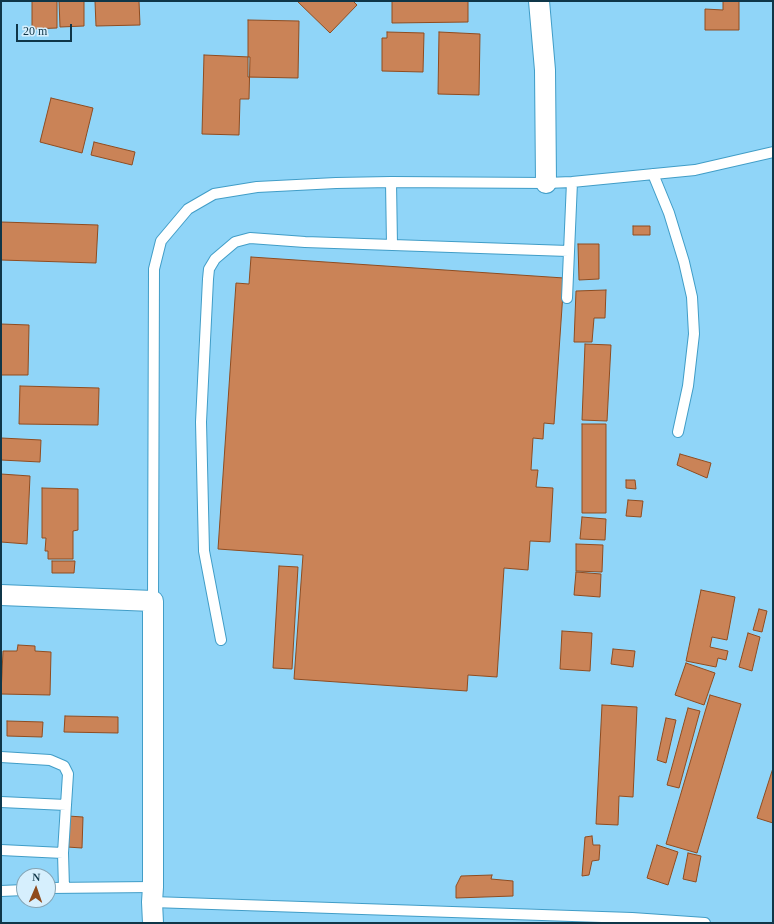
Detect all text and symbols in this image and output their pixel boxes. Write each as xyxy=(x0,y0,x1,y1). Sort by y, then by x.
scale bar xyxy=(18,16,74,42)
text: 20 m xyxy=(23,24,47,38)
north arrow xyxy=(16,868,56,908)
text: N xyxy=(32,871,41,883)

